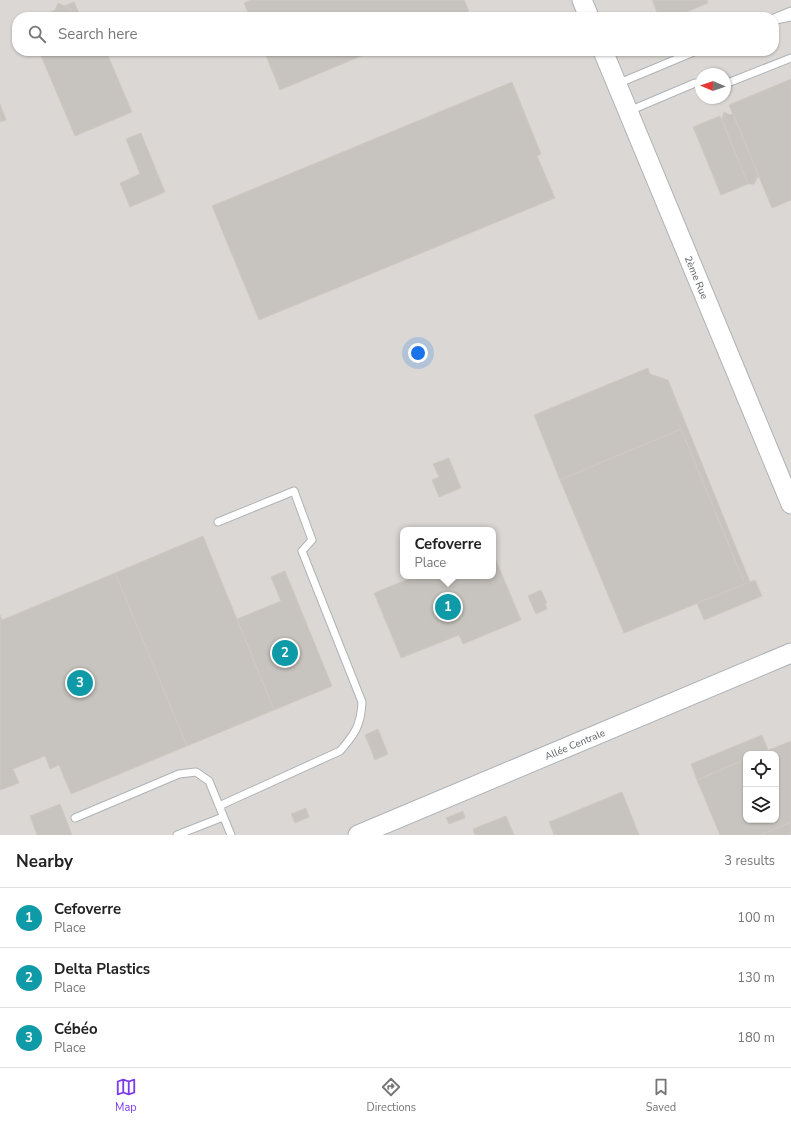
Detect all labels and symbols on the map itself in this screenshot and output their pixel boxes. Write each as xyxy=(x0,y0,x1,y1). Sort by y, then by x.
north arrow xyxy=(695,68,731,104)
street label: 2ème Rue xyxy=(681,254,711,301)
your location xyxy=(408,343,428,363)
pin: 1 xyxy=(435,592,461,622)
pin: 2 xyxy=(272,638,298,668)
pin: 3 xyxy=(67,668,93,698)
street label: Allée Centrale xyxy=(543,726,607,764)

